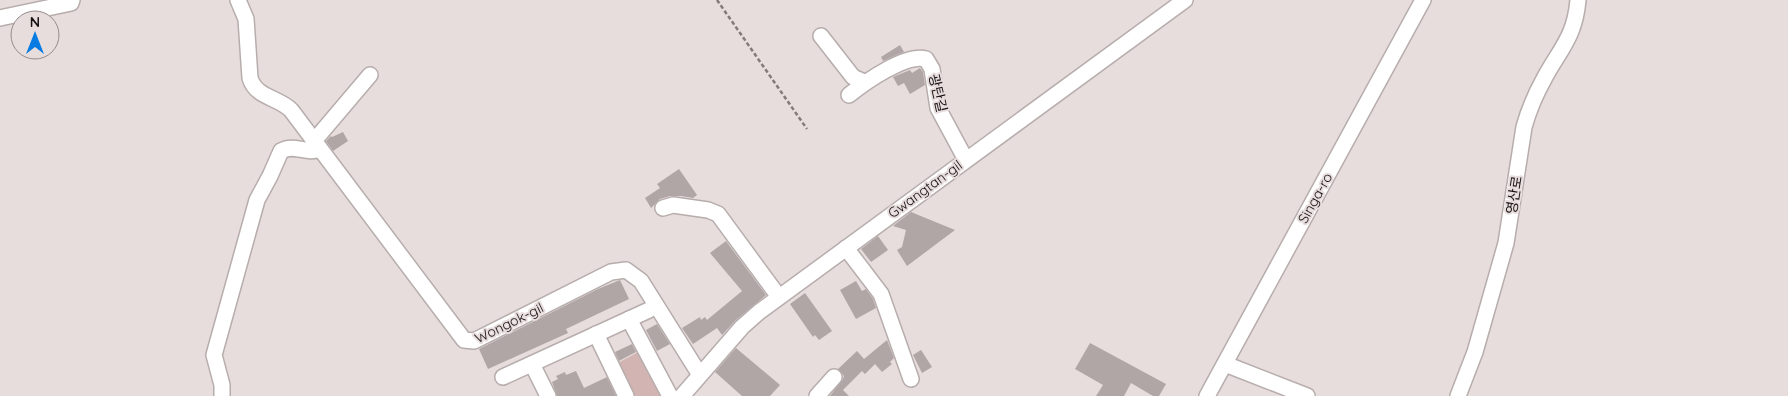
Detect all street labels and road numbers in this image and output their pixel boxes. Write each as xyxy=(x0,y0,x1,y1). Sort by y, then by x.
street label: 광탄길 xyxy=(925,72,951,114)
street label: Gwangtan-gil xyxy=(884,156,966,222)
street label: Singa-ro xyxy=(1294,170,1336,226)
street label: 영산로 xyxy=(1502,174,1526,215)
street label: Wongok-gil xyxy=(471,299,547,347)

